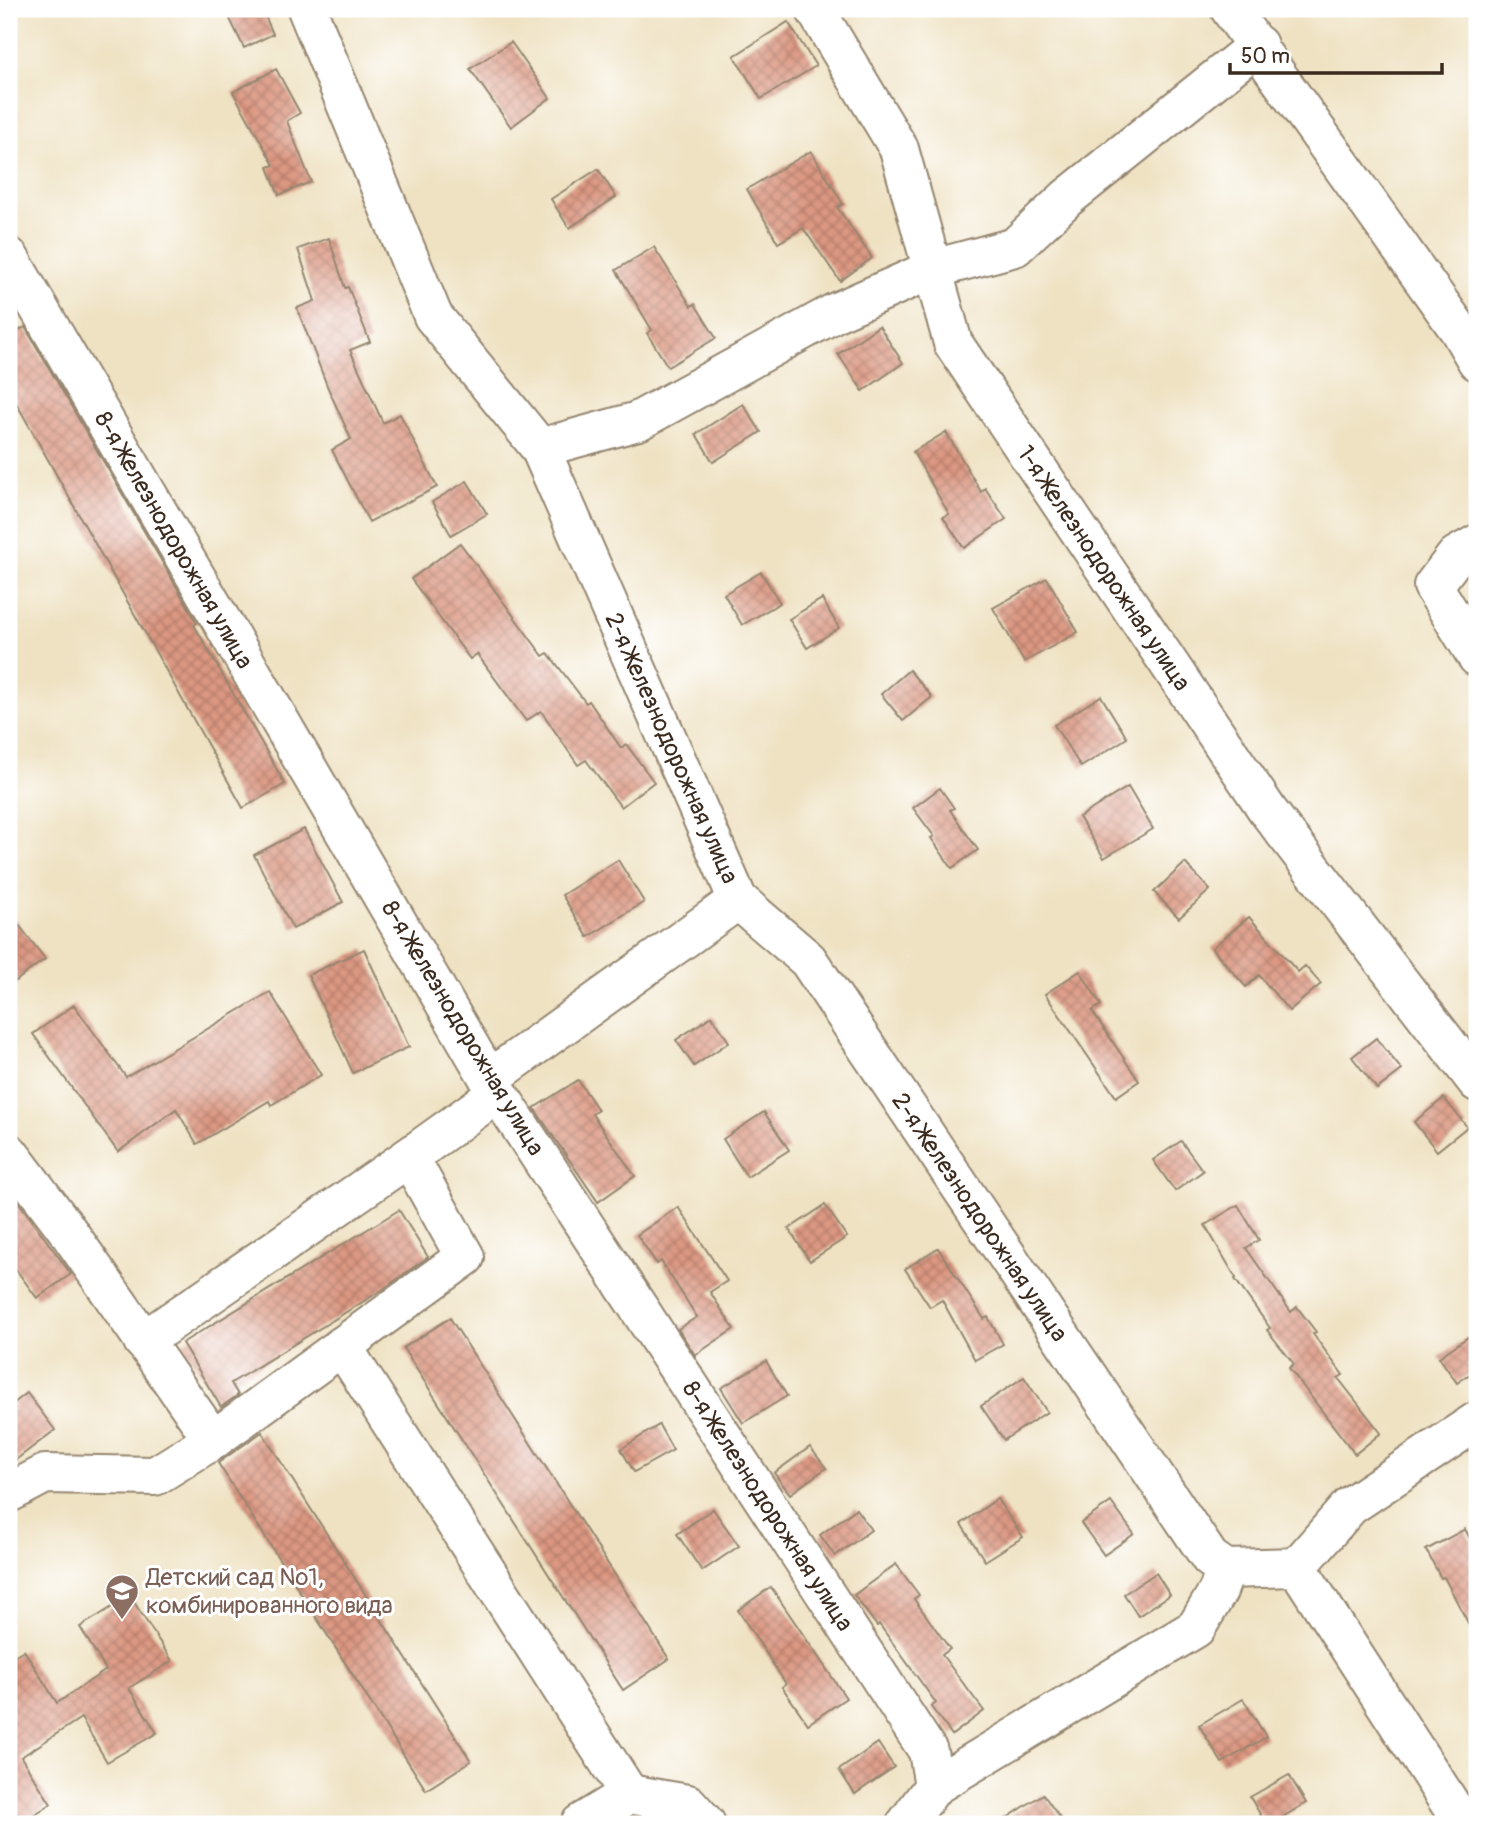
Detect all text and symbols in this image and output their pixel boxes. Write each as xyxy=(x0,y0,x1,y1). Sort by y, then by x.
scale bar xyxy=(1230,32,1442,76)
text: 50 m xyxy=(1241,43,1290,70)
street label: 8-я Железнодорожная улица xyxy=(88,406,259,674)
street label: 1-я Железнодорожная улица xyxy=(1011,440,1197,696)
street label: 2-я Железнодорожная улица xyxy=(599,608,744,888)
street label: 8-я Железнодорожная улица xyxy=(375,896,550,1161)
street label: 2-я Железнодорожная улица xyxy=(886,1088,1074,1347)
street label: 8-я Железнодорожная улица xyxy=(676,1376,859,1637)
place label: Детский сад №1, комбинированного вида xyxy=(145,1563,393,1620)
school or university icon: Детский сад №1, комбинированного вида xyxy=(103,1572,141,1621)

